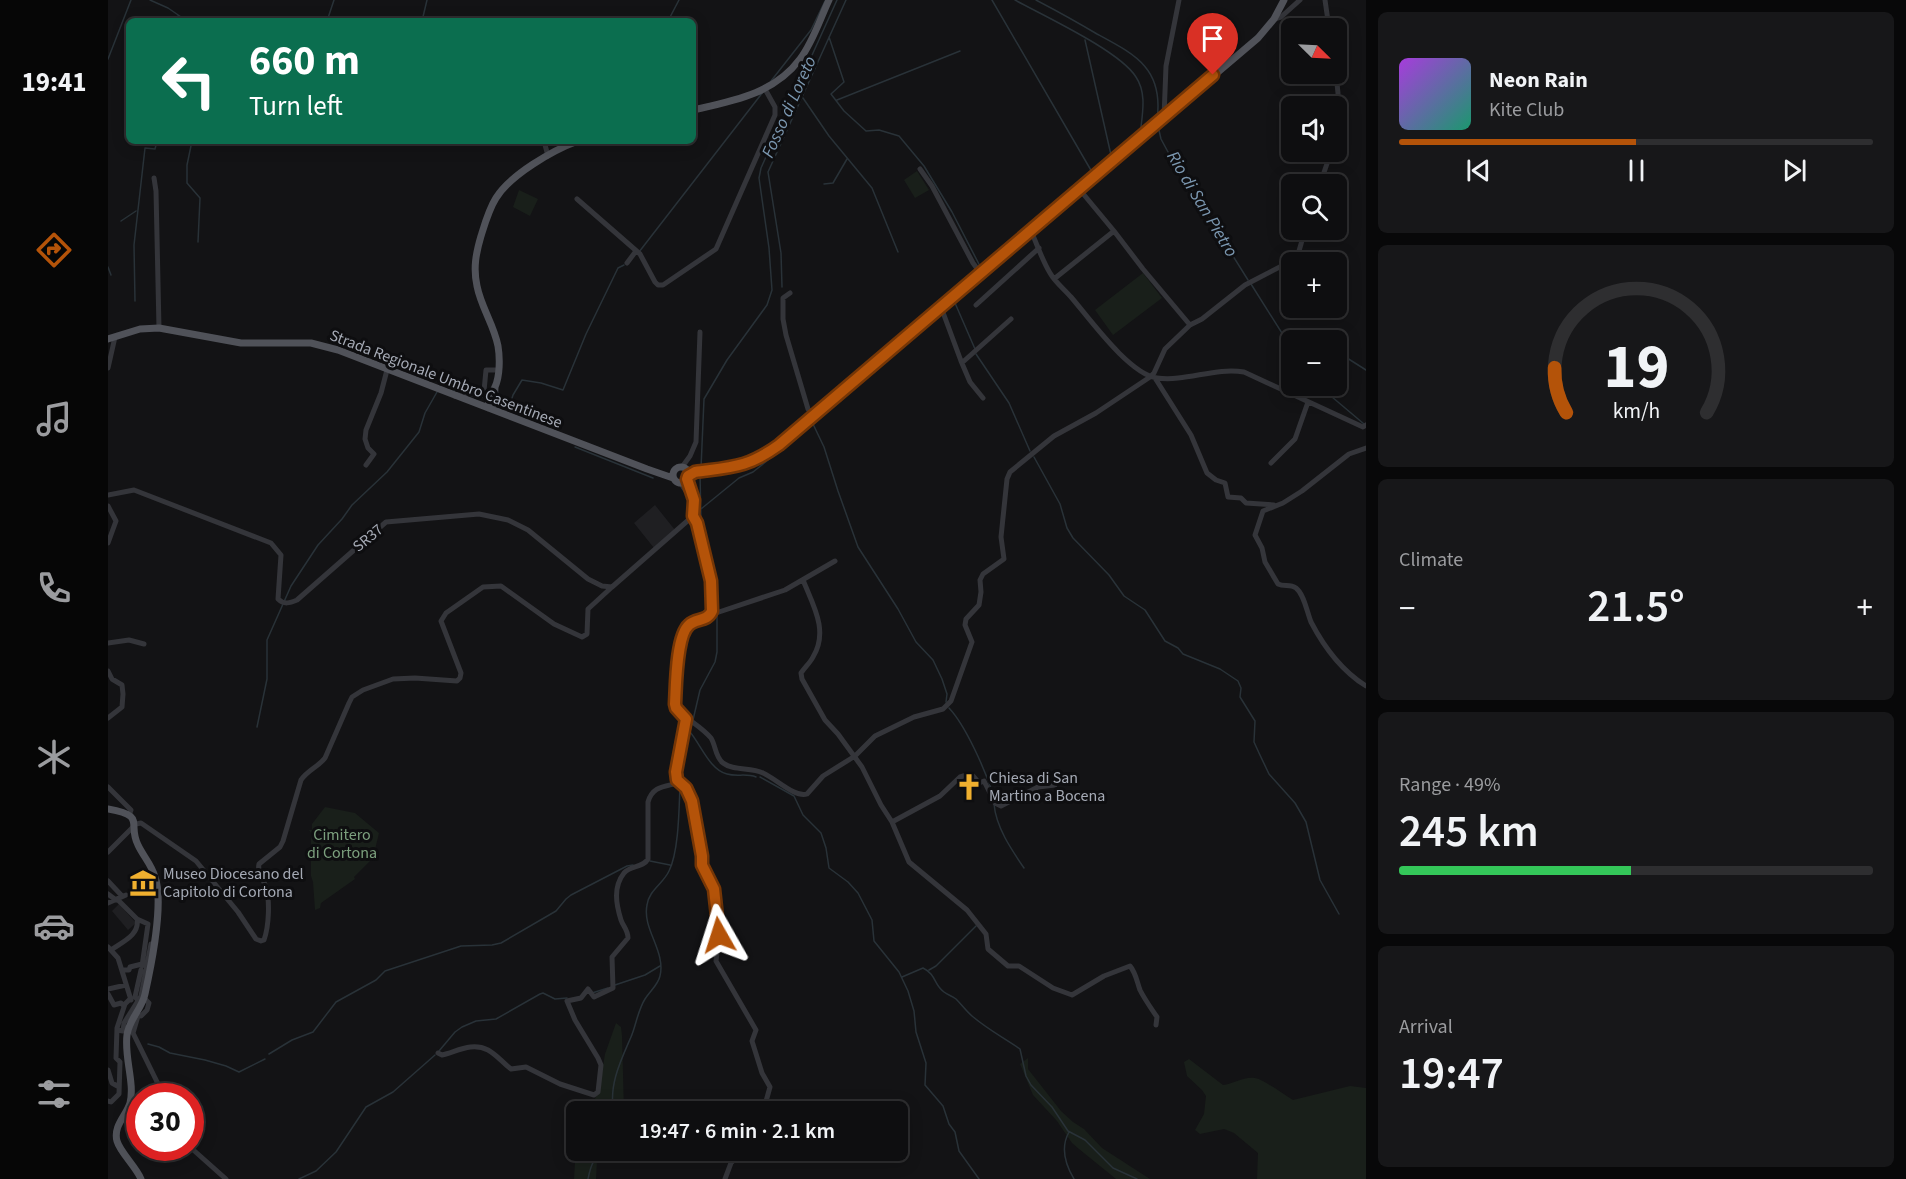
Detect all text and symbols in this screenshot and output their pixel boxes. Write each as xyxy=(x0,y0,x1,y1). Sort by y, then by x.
pin xyxy=(1187,13,1238,75)
north arrow xyxy=(1281,18,1347,84)
map controls xyxy=(1281,18,1347,396)
icon: arrive xyxy=(1196,22,1229,55)
text: 660 m xyxy=(249,31,360,91)
icon: left xyxy=(150,42,228,120)
water label: Fosso di Loreto xyxy=(755,52,823,162)
text: 19:41 xyxy=(21,63,87,102)
text: Neon Rain xyxy=(1489,64,1588,96)
text: Turn left xyxy=(249,87,343,126)
button: sound xyxy=(1281,96,1347,162)
text: Kite Club xyxy=(1489,96,1564,124)
water label: Rio di San Pietro xyxy=(1160,146,1244,262)
icon: previous xyxy=(1462,154,1495,187)
icon: pause xyxy=(1620,154,1653,187)
icon: next xyxy=(1778,154,1811,187)
button: search xyxy=(1281,174,1347,240)
icon: directions xyxy=(33,229,75,271)
button: + xyxy=(1281,252,1347,318)
text: 19 xyxy=(1603,323,1669,412)
street label: Strada Regionale Umbro Casentinese xyxy=(327,324,565,434)
button: − xyxy=(1281,330,1347,396)
text: km/h xyxy=(1612,397,1660,428)
icon: music xyxy=(33,398,75,440)
street label: SR37 xyxy=(348,519,388,557)
text: Climate xyxy=(1399,546,1463,574)
icon: phone xyxy=(33,567,75,609)
text: 21.5° xyxy=(1587,575,1685,639)
text: − xyxy=(1399,585,1415,632)
text: + xyxy=(1857,585,1873,632)
icon: climate xyxy=(33,736,75,778)
place label: Chiesa di San Martino a Bocena xyxy=(989,767,1105,807)
text: Range · 49% xyxy=(1399,771,1500,799)
church icon: Chiesa di San Martino a Bocena xyxy=(954,772,984,802)
text: 245 km xyxy=(1399,800,1539,864)
park label: Cimitero di Cortona xyxy=(307,824,377,864)
place label: Museo Diocesano del Capitolo di Cortona xyxy=(163,863,303,903)
museum icon: Museo Diocesano del Capitolo di Cortona xyxy=(128,868,158,898)
position arrow xyxy=(687,903,751,967)
icon: car xyxy=(33,905,75,947)
text: Arrival xyxy=(1399,1013,1453,1041)
text: 19:47 xyxy=(1399,1042,1504,1106)
icon: filters xyxy=(33,1073,75,1115)
speed limit sign: 30 xyxy=(126,1083,204,1161)
text: 19:47 · 6 min · 2.1 km xyxy=(639,1115,835,1147)

